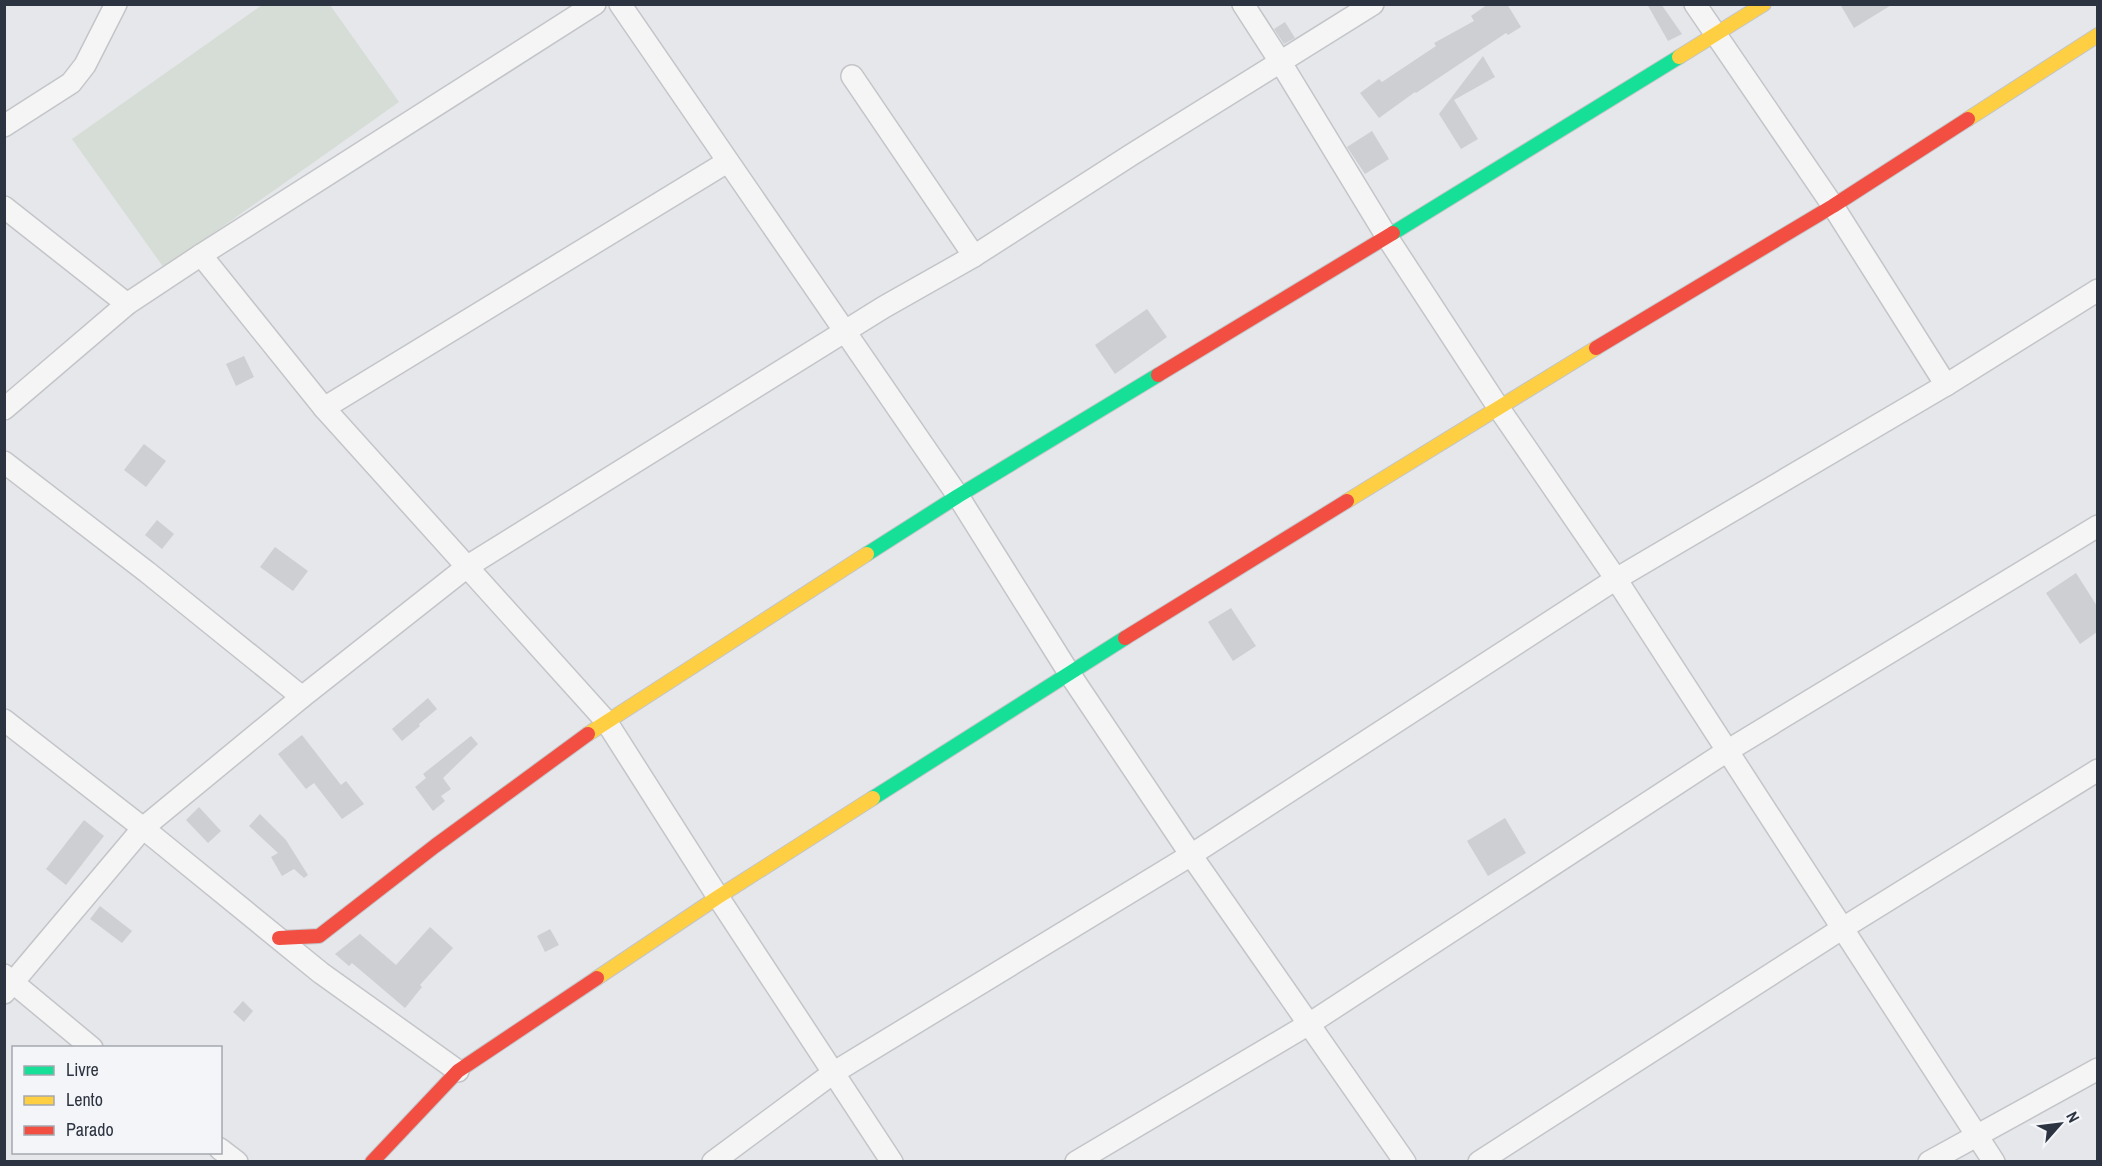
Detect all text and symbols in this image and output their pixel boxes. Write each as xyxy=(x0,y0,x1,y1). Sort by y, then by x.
legend xyxy=(12,1046,222,1154)
text: Livre xyxy=(66,1057,99,1082)
text: Lento xyxy=(66,1087,103,1112)
north arrow xyxy=(2030,1094,2090,1154)
text: N xyxy=(2061,1108,2085,1126)
text: Parado xyxy=(66,1117,114,1142)

